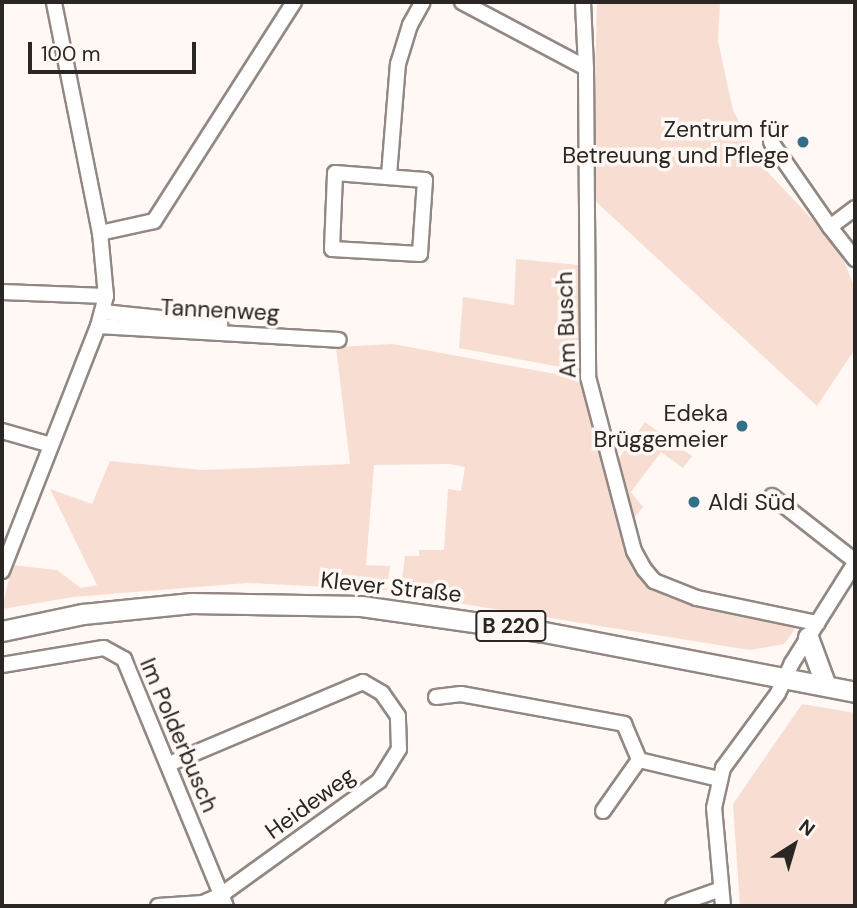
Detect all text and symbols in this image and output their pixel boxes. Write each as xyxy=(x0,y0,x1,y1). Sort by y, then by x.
scale bar xyxy=(32,28,200,72)
text: 100 m xyxy=(41,40,101,68)
place label: Zentrum für Betreuung und Pflege xyxy=(562,115,789,169)
marker: Zentrum für Betreuung und Pflege xyxy=(795,134,811,150)
street label: Am Busch xyxy=(550,271,582,379)
street label: Tannenweg xyxy=(160,293,280,327)
place label: Edeka Brüggemeier xyxy=(594,399,728,453)
marker: Edeka Brüggemeier xyxy=(734,418,750,434)
place label: Aldi Süd xyxy=(708,488,795,516)
marker: Aldi Süd xyxy=(686,494,702,510)
street label: Klever Straße xyxy=(319,566,463,608)
road number: B 220 xyxy=(474,608,548,644)
street label: Im Polderbusch xyxy=(134,654,224,816)
street label: Heideweg xyxy=(260,761,360,845)
north arrow xyxy=(759,810,829,880)
text: N xyxy=(794,814,820,842)

